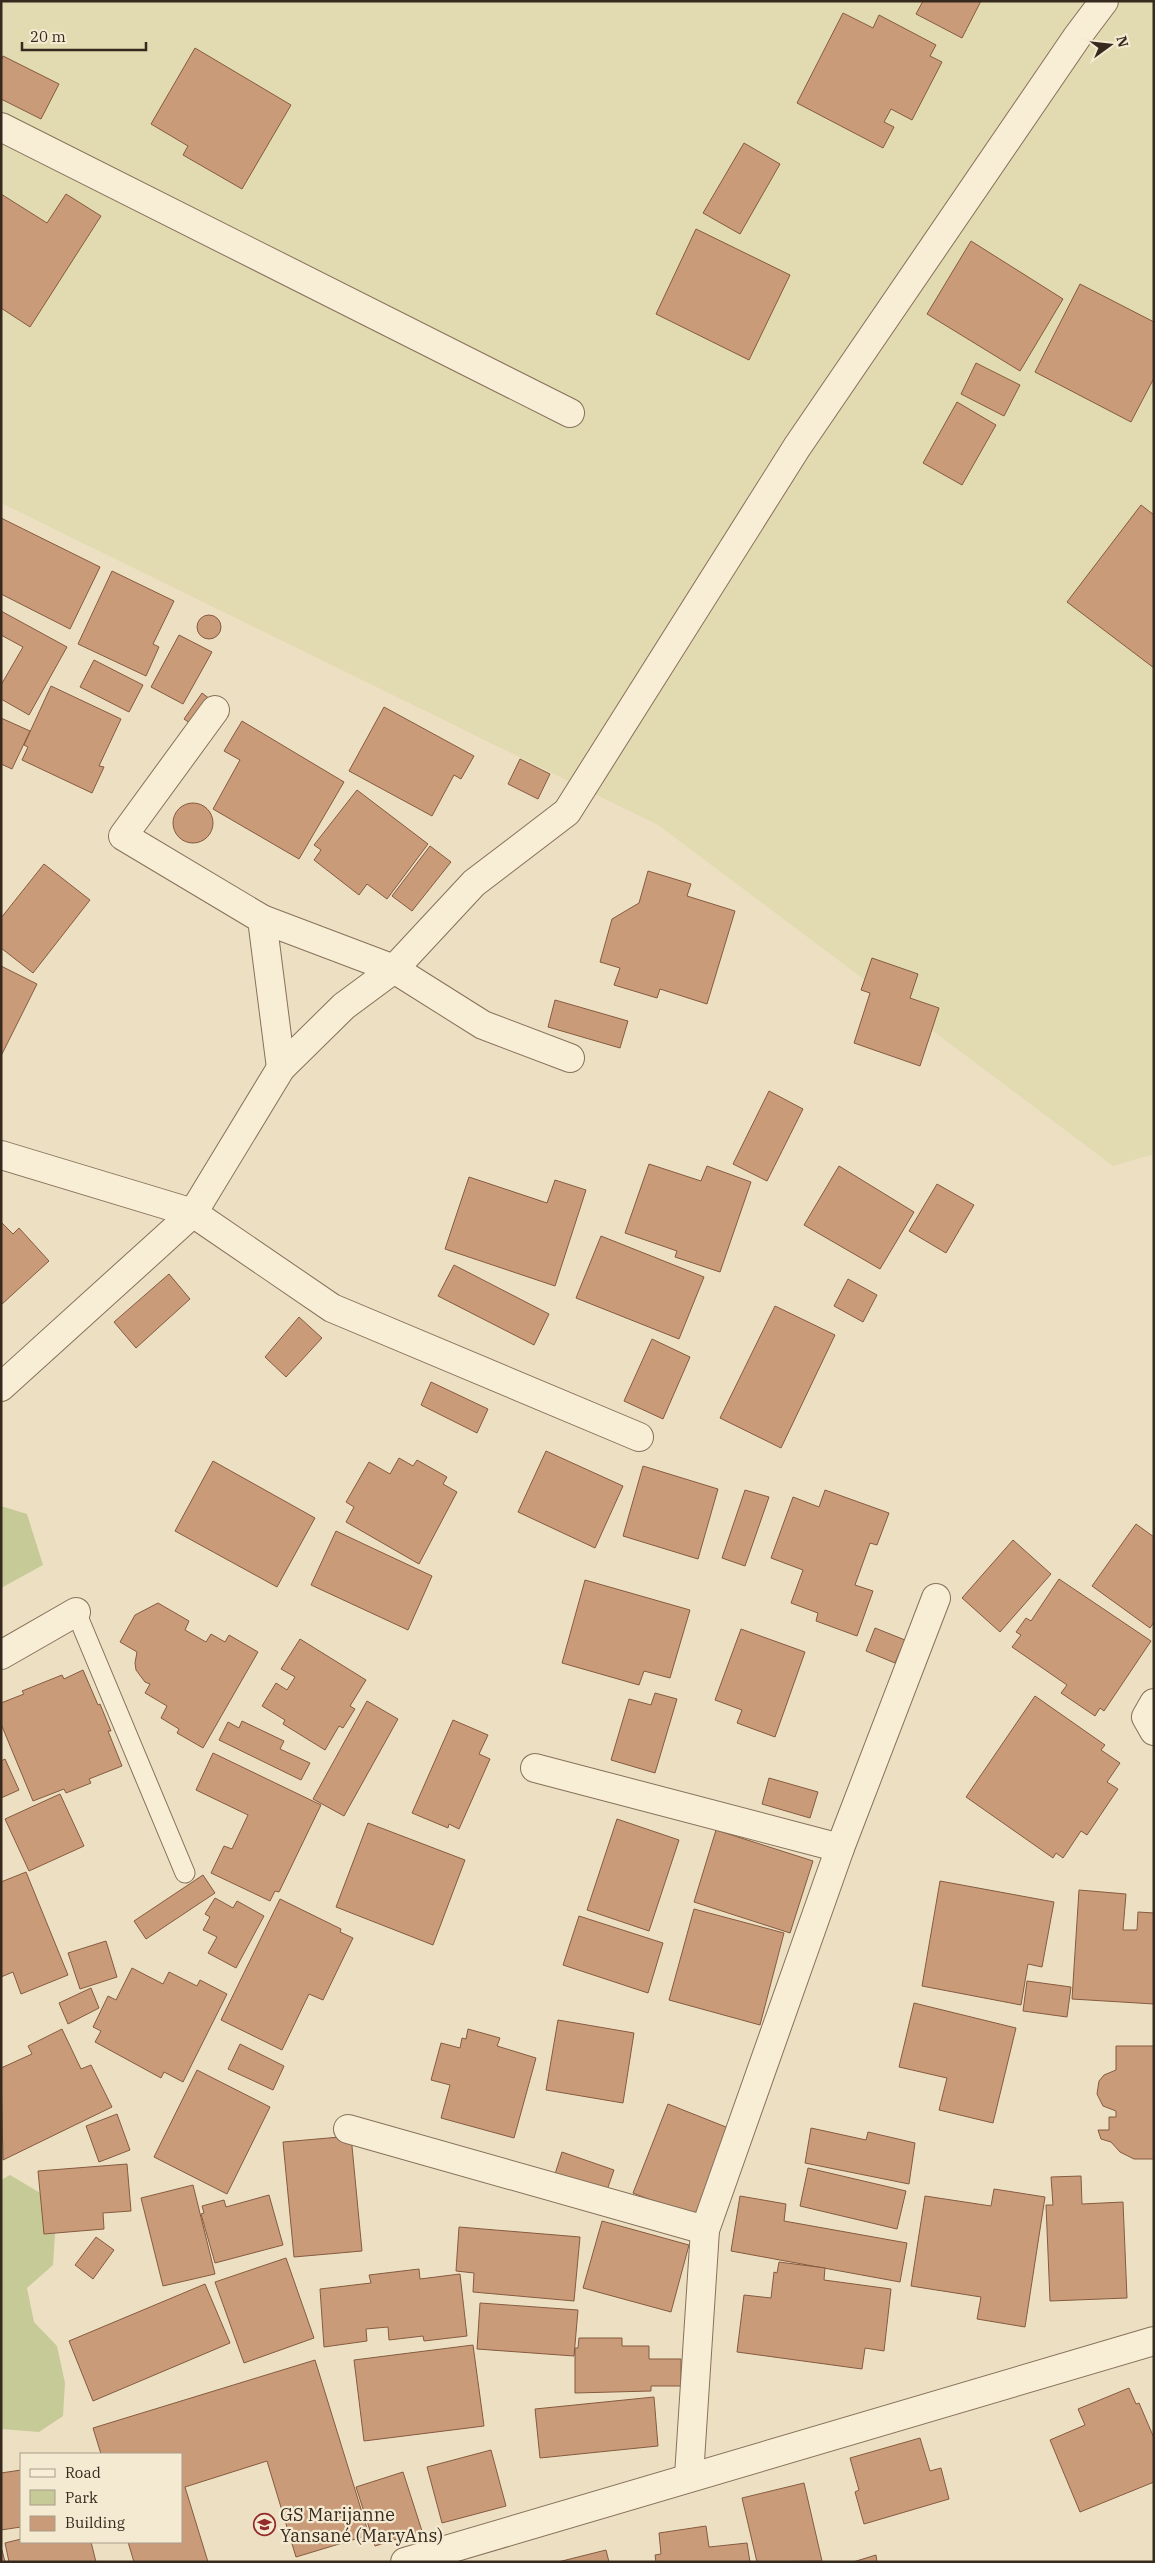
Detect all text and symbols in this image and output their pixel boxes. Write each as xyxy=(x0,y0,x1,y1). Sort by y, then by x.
scale bar xyxy=(22,20,146,52)
north arrow xyxy=(1085,20,1135,70)
text: 20 m xyxy=(30,27,66,46)
text: N xyxy=(1112,34,1133,49)
legend xyxy=(20,2453,182,2543)
text: Road xyxy=(65,2463,101,2482)
text: Park xyxy=(65,2488,98,2507)
place label: GS Marijanne Yansané (MaryAns) xyxy=(280,2503,443,2547)
text: Building xyxy=(65,2513,125,2532)
school or university icon: GS Marijanne Yansané (MaryAns) xyxy=(252,2513,276,2537)

